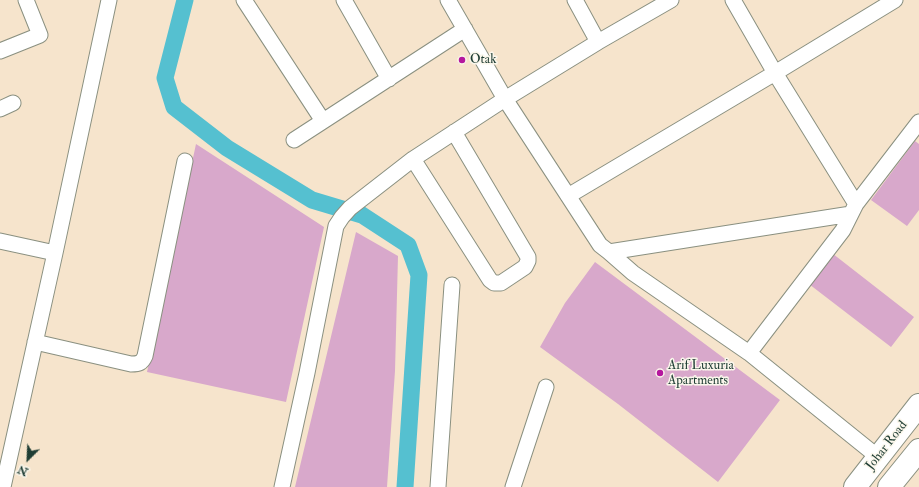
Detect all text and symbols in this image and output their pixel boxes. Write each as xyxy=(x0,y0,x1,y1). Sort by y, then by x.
place label: Otak xyxy=(470,52,496,68)
marker: Otak xyxy=(457,55,467,65)
place label: Arif Luxuria Apartments xyxy=(668,358,734,389)
marker: Arif Luxuria Apartments xyxy=(655,368,665,378)
street label: Johar Road xyxy=(863,418,911,474)
north arrow xyxy=(8,439,48,479)
text: N xyxy=(16,462,30,478)

